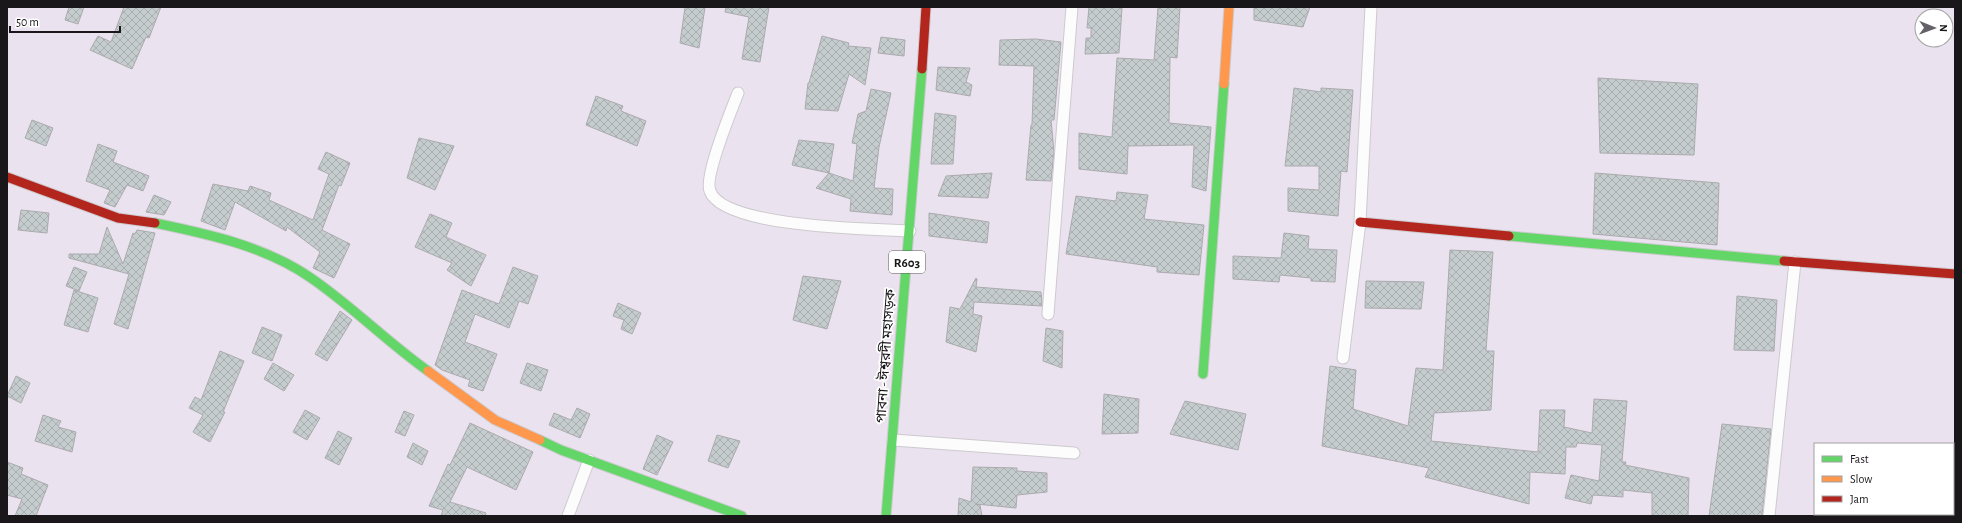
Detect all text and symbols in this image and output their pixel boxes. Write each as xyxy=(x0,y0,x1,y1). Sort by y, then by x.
scale bar xyxy=(10,8,120,34)
north arrow xyxy=(1914,8,1954,48)
text: 50 m xyxy=(16,16,39,28)
text: N xyxy=(1938,24,1949,32)
road number: R603 xyxy=(889,251,925,273)
street label: পাবনা - ঈশ্বরদী মহাসড়ক xyxy=(872,288,898,424)
legend xyxy=(1814,443,1954,515)
text: Fast xyxy=(1850,453,1869,465)
text: Slow xyxy=(1850,473,1872,485)
text: Jam xyxy=(1850,493,1869,505)

